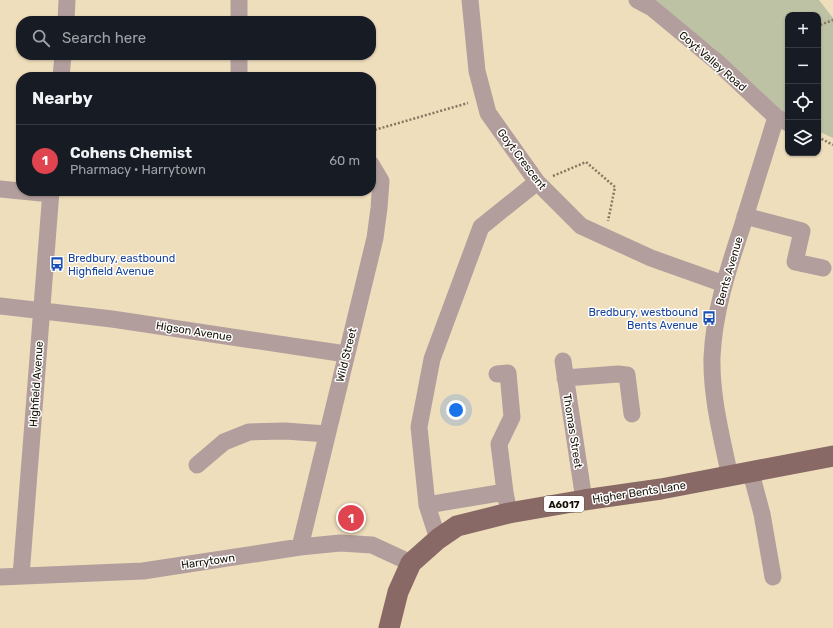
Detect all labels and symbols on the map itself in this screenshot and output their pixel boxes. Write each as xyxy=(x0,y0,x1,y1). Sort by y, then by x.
street label: Goyt Valley Road xyxy=(676,29,749,94)
street label: Goyt Crescent xyxy=(494,126,549,193)
street label: Bents Avenue xyxy=(713,235,746,307)
place label: Bredbury, eastbound Highfield Avenue xyxy=(68,252,175,278)
bus stop icon: Bredbury, eastbound Highfield Avenue xyxy=(49,256,65,272)
place label: Bredbury, westbound Bents Avenue xyxy=(588,306,698,332)
bus stop icon: Bredbury, westbound Bents Avenue xyxy=(701,310,717,326)
street label: Higson Avenue xyxy=(155,319,233,344)
street label: Wild Street xyxy=(334,326,360,383)
street label: Highfield Avenue xyxy=(27,341,46,427)
street label: Thomas Street xyxy=(560,393,585,470)
your location xyxy=(446,400,466,420)
street label: Higher Bents Lane xyxy=(591,479,687,506)
road number: A6017 xyxy=(544,496,584,512)
pin: 1 xyxy=(338,503,364,533)
street label: Harrytown xyxy=(180,551,236,572)

